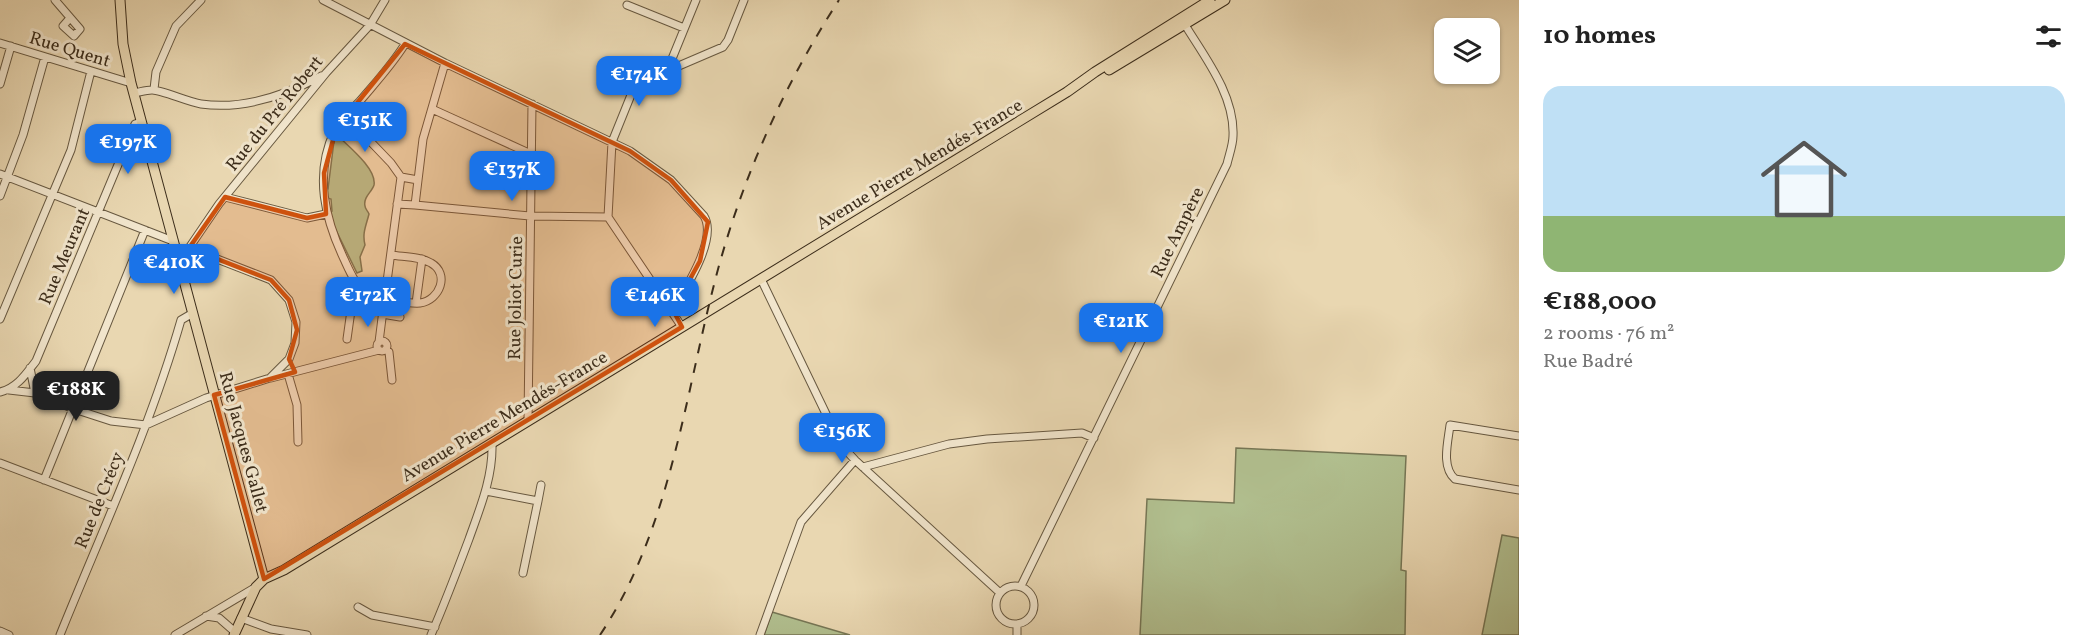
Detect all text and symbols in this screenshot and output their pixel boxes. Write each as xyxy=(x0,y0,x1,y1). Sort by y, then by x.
map controls xyxy=(1434,18,1500,84)
button: layers xyxy=(1434,18,1500,84)
text: 10 homes xyxy=(1543,18,1656,54)
icon: filters xyxy=(2032,20,2065,53)
street label: Rue Quent xyxy=(26,26,113,75)
street label: Rue du Pré Robert xyxy=(221,51,330,177)
pin: €174K xyxy=(597,56,681,107)
text: €174K xyxy=(610,61,668,89)
street label: Avenue Pierre Mendés-France xyxy=(812,94,1028,237)
pin: €151K xyxy=(323,102,407,153)
text: €151K xyxy=(338,107,392,135)
pin: €197K xyxy=(86,124,170,175)
icon: home xyxy=(1750,125,1858,233)
text: €197K xyxy=(99,129,157,157)
pin: €137K xyxy=(470,151,554,202)
text: €137K xyxy=(483,156,541,184)
street label: Rue Ampère xyxy=(1146,183,1211,282)
street label: Rue Meurant xyxy=(34,204,97,309)
street label: Rue Joliot Curie xyxy=(503,236,530,360)
pin: €410K xyxy=(132,244,216,295)
text: €410K xyxy=(143,249,205,277)
pin: €172K xyxy=(326,277,410,328)
pin: €146K xyxy=(613,277,697,328)
text: €172K xyxy=(339,282,397,310)
text: €146K xyxy=(625,282,685,310)
text: €188,000 xyxy=(1543,284,1657,320)
pin: €121K xyxy=(1079,303,1163,354)
text: €121K xyxy=(1093,308,1149,336)
text: 2 rooms · 76 m² xyxy=(1543,320,1675,348)
street label: Avenue Pierre Mendés-France xyxy=(397,346,613,489)
text: Rue Badré xyxy=(1543,348,1633,376)
street label: Rue Jacques Gallet xyxy=(212,369,273,516)
pin: €188K xyxy=(34,371,118,422)
text: €188K xyxy=(46,376,106,404)
pin: €156K xyxy=(800,413,884,464)
text: €156K xyxy=(813,418,871,446)
street label: Rue de Crécy xyxy=(70,448,131,553)

